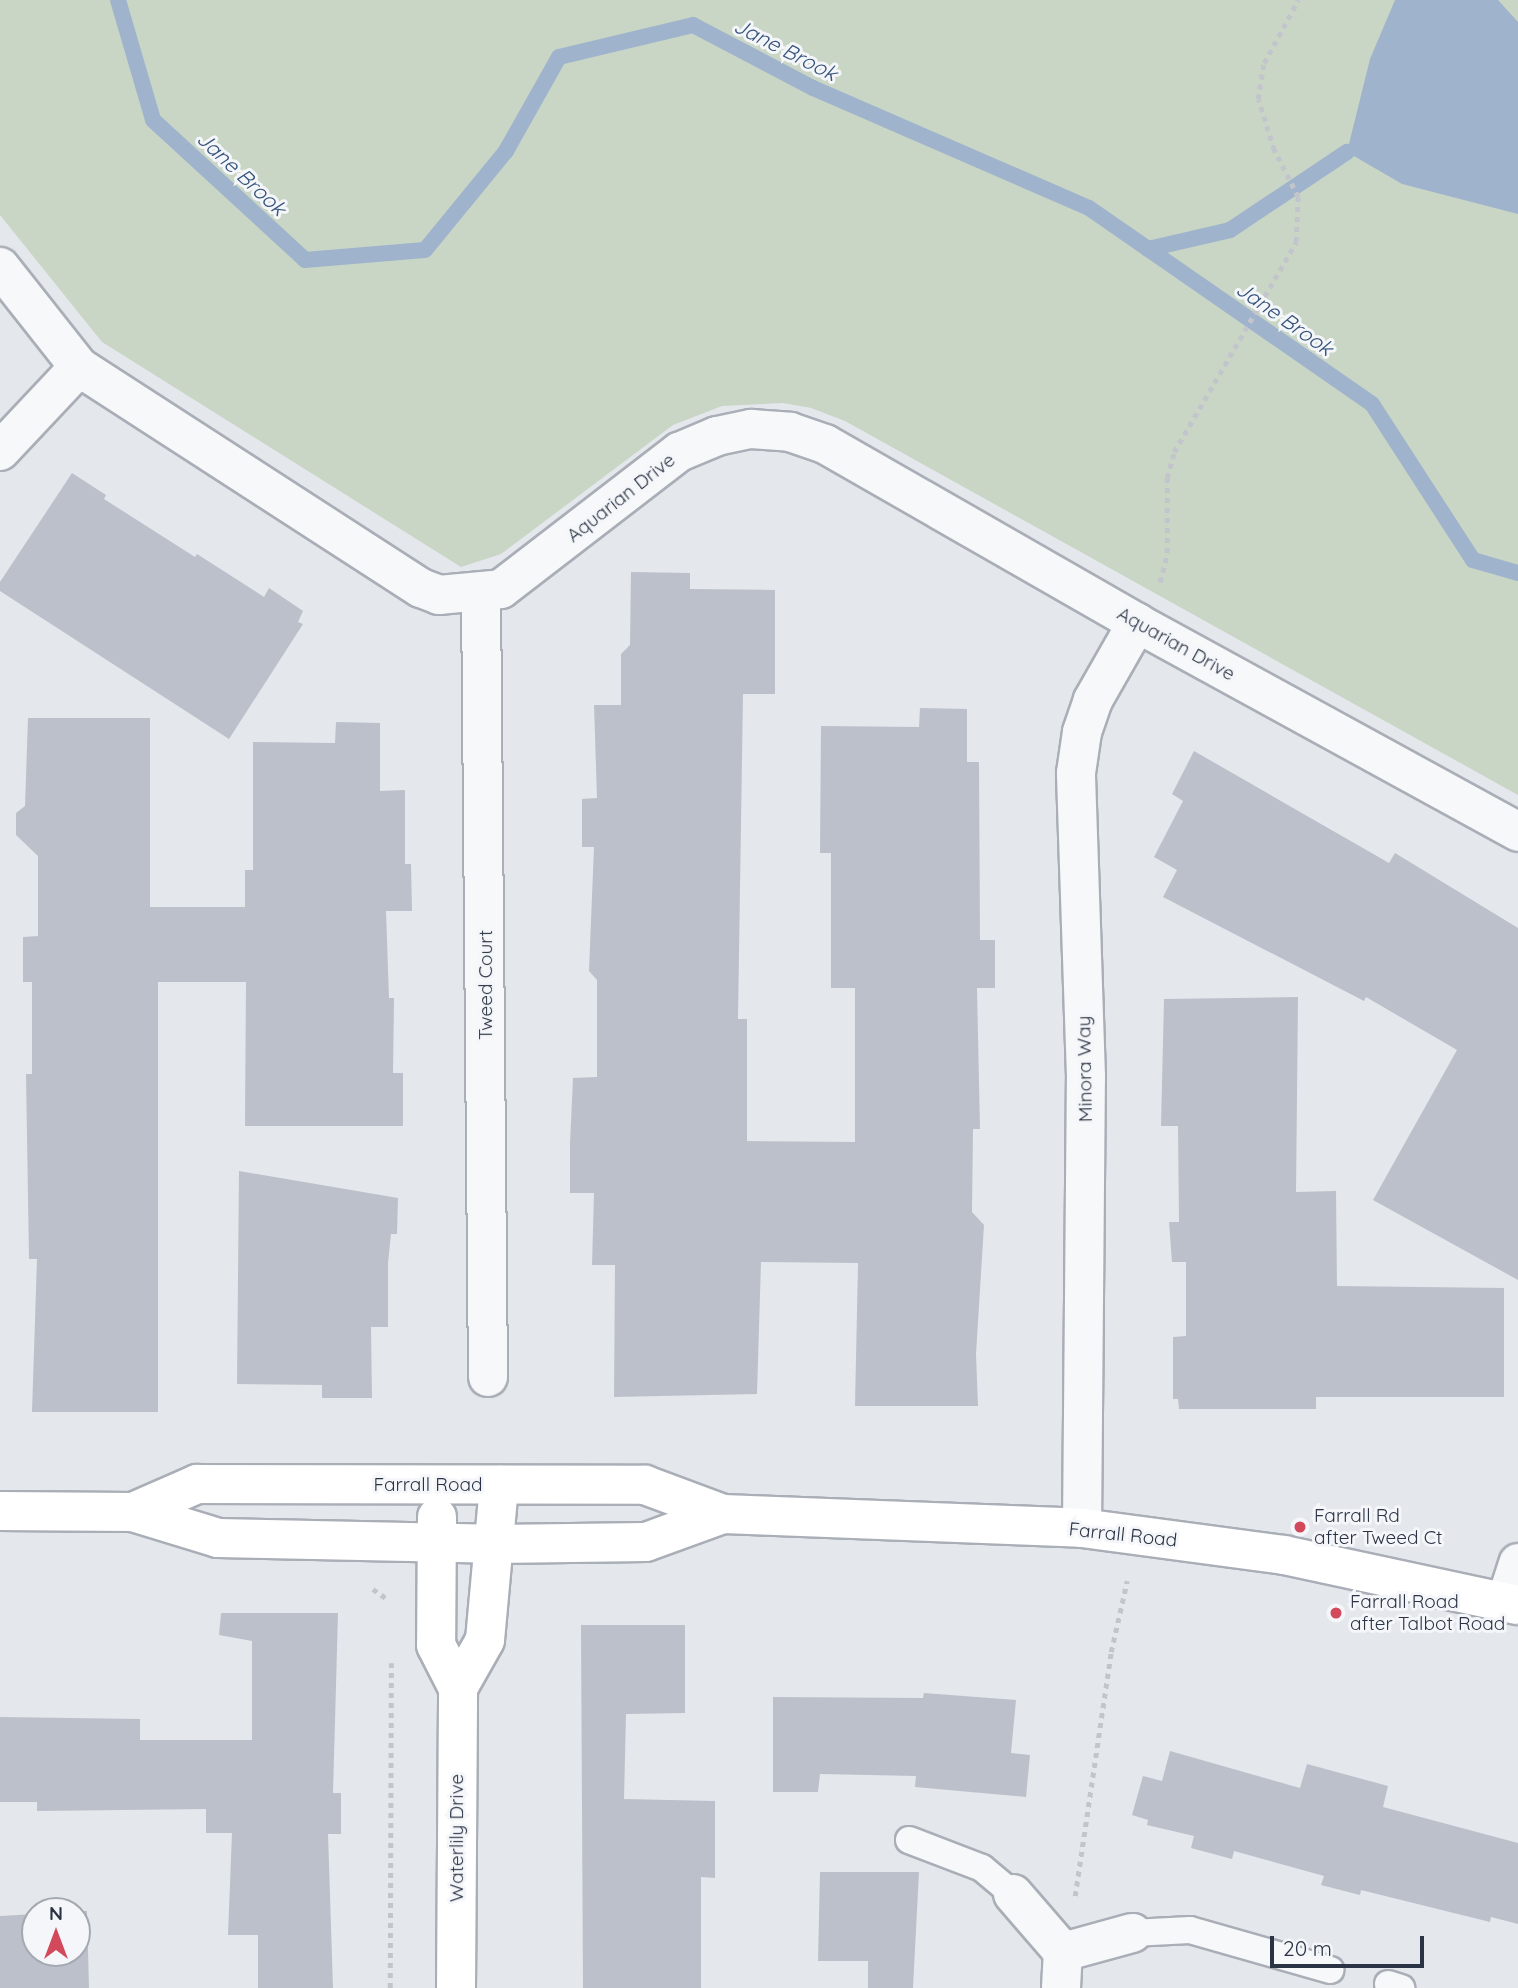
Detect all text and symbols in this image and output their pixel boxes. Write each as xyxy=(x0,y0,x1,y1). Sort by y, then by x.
water label: Jane Brook xyxy=(730,12,842,86)
water label: Jane Brook xyxy=(192,125,292,221)
water label: Jane Brook xyxy=(1232,275,1338,361)
street label: Aquarian Drive xyxy=(562,449,680,547)
street label: Aquarian Drive xyxy=(1113,602,1239,686)
street label: Tweed Court xyxy=(475,930,497,1040)
street label: Minora Way xyxy=(1073,1016,1097,1122)
street label: Farrall Road xyxy=(374,1474,482,1496)
place label: Farrall Rd after Tweed Ct xyxy=(1314,1505,1442,1549)
street label: Farrall Road xyxy=(1068,1518,1178,1552)
marker: Farrall Rd after Tweed Ct xyxy=(1292,1519,1308,1535)
place label: Farrall Road after Talbot Road xyxy=(1350,1591,1505,1635)
marker: Farrall Road after Talbot Road xyxy=(1328,1605,1344,1621)
street label: Waterlily Drive xyxy=(446,1774,468,1902)
north arrow xyxy=(21,1897,91,1967)
text: N xyxy=(49,1901,63,1925)
scale bar xyxy=(1273,1922,1427,1966)
text: 20 m xyxy=(1283,1935,1332,1961)

